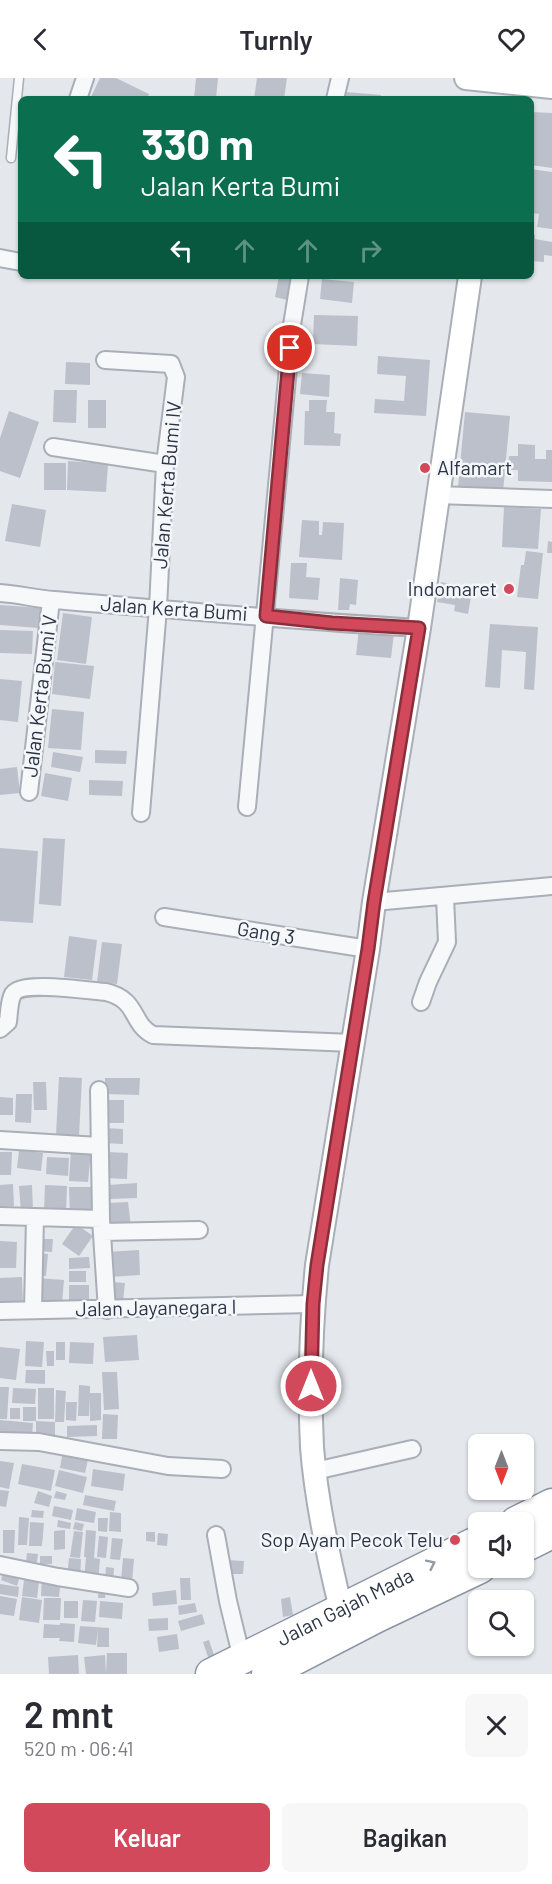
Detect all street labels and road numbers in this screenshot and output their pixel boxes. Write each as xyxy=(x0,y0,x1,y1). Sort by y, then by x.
street label: Jalan Kerta Bumi IV xyxy=(147,400,185,570)
street label: Jalan Kerta Bumi xyxy=(100,591,249,625)
street label: Jalan Kerta Bumi V xyxy=(17,613,61,778)
street label: Gang 3 xyxy=(236,916,297,948)
street label: Jalan Jayanegara I xyxy=(75,1294,237,1320)
street label: Jalan Gajah Mada xyxy=(273,1562,417,1650)

